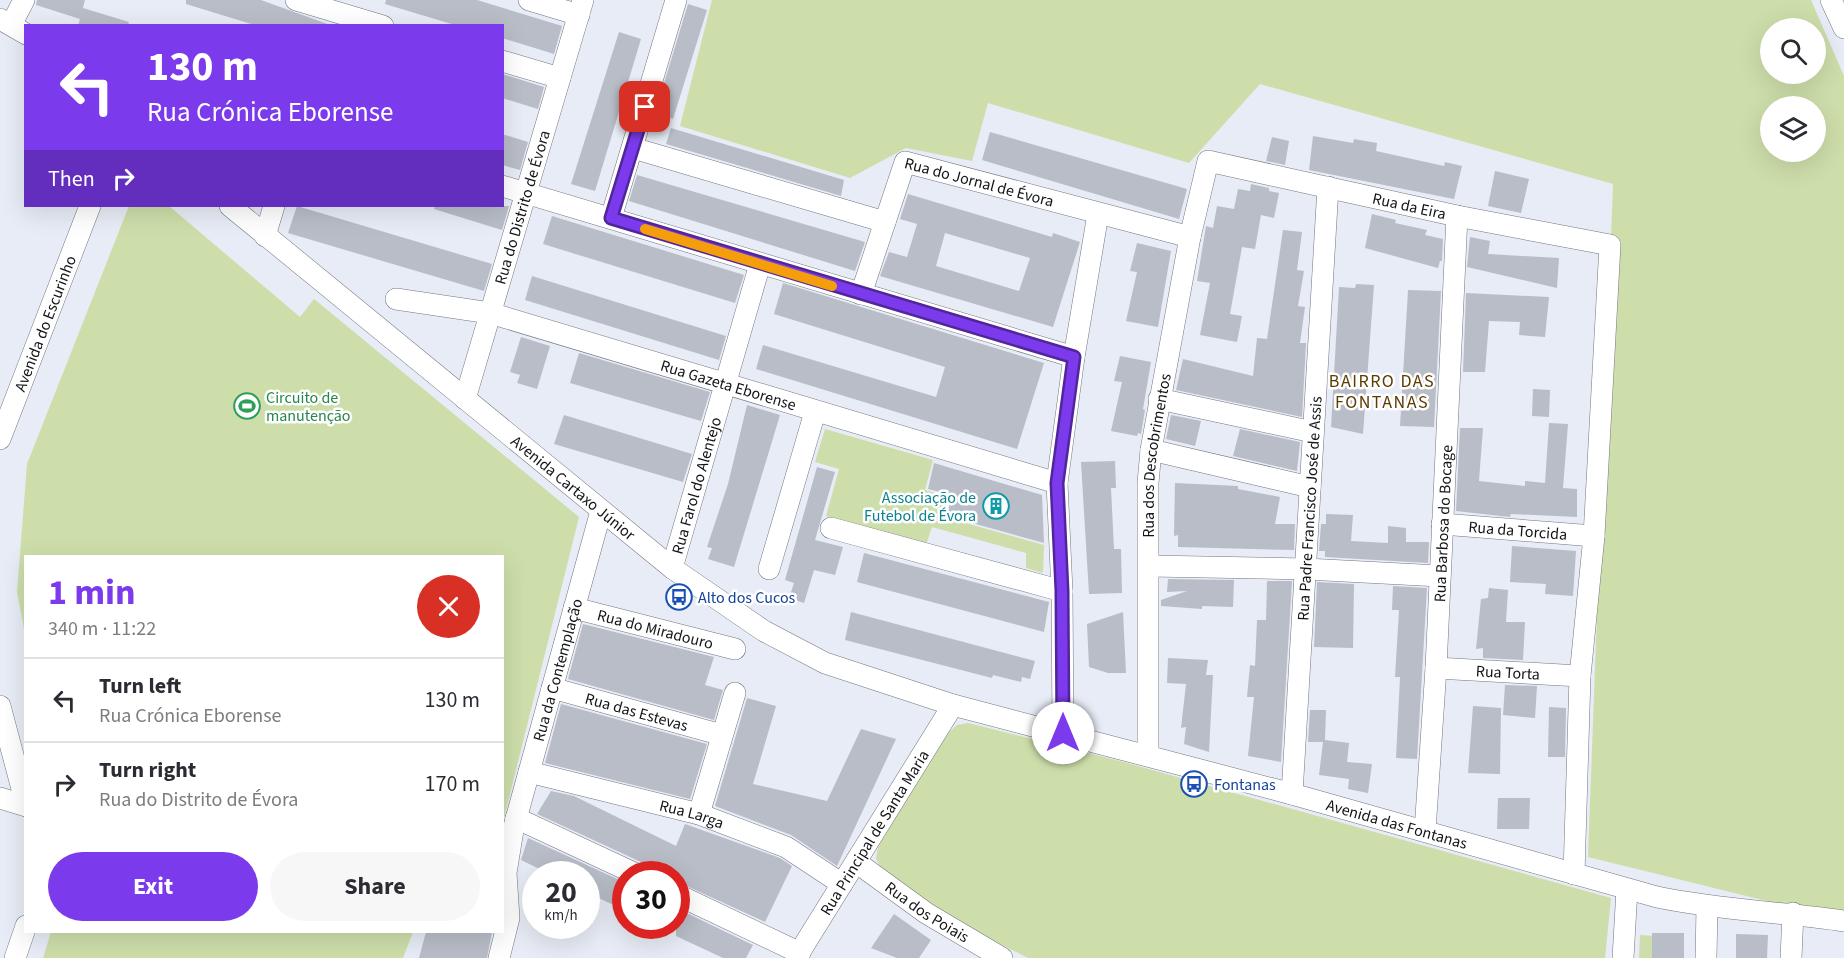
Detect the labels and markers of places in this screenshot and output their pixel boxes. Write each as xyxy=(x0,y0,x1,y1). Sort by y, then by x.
pin xyxy=(619,81,670,132)
place label: Circuito de manutenção xyxy=(266,387,351,427)
sports icon: Circuito de manutenção xyxy=(232,391,262,421)
place label: Associação de Futebol de Évora xyxy=(864,487,976,527)
building icon: Associação de Futebol de Évora xyxy=(981,491,1011,521)
bus stop icon: Alto dos Cucos xyxy=(664,582,694,612)
place label: Alto dos Cucos xyxy=(698,587,796,609)
bus stop icon: Fontanas xyxy=(1179,769,1209,799)
place label: Fontanas xyxy=(1214,774,1276,796)

